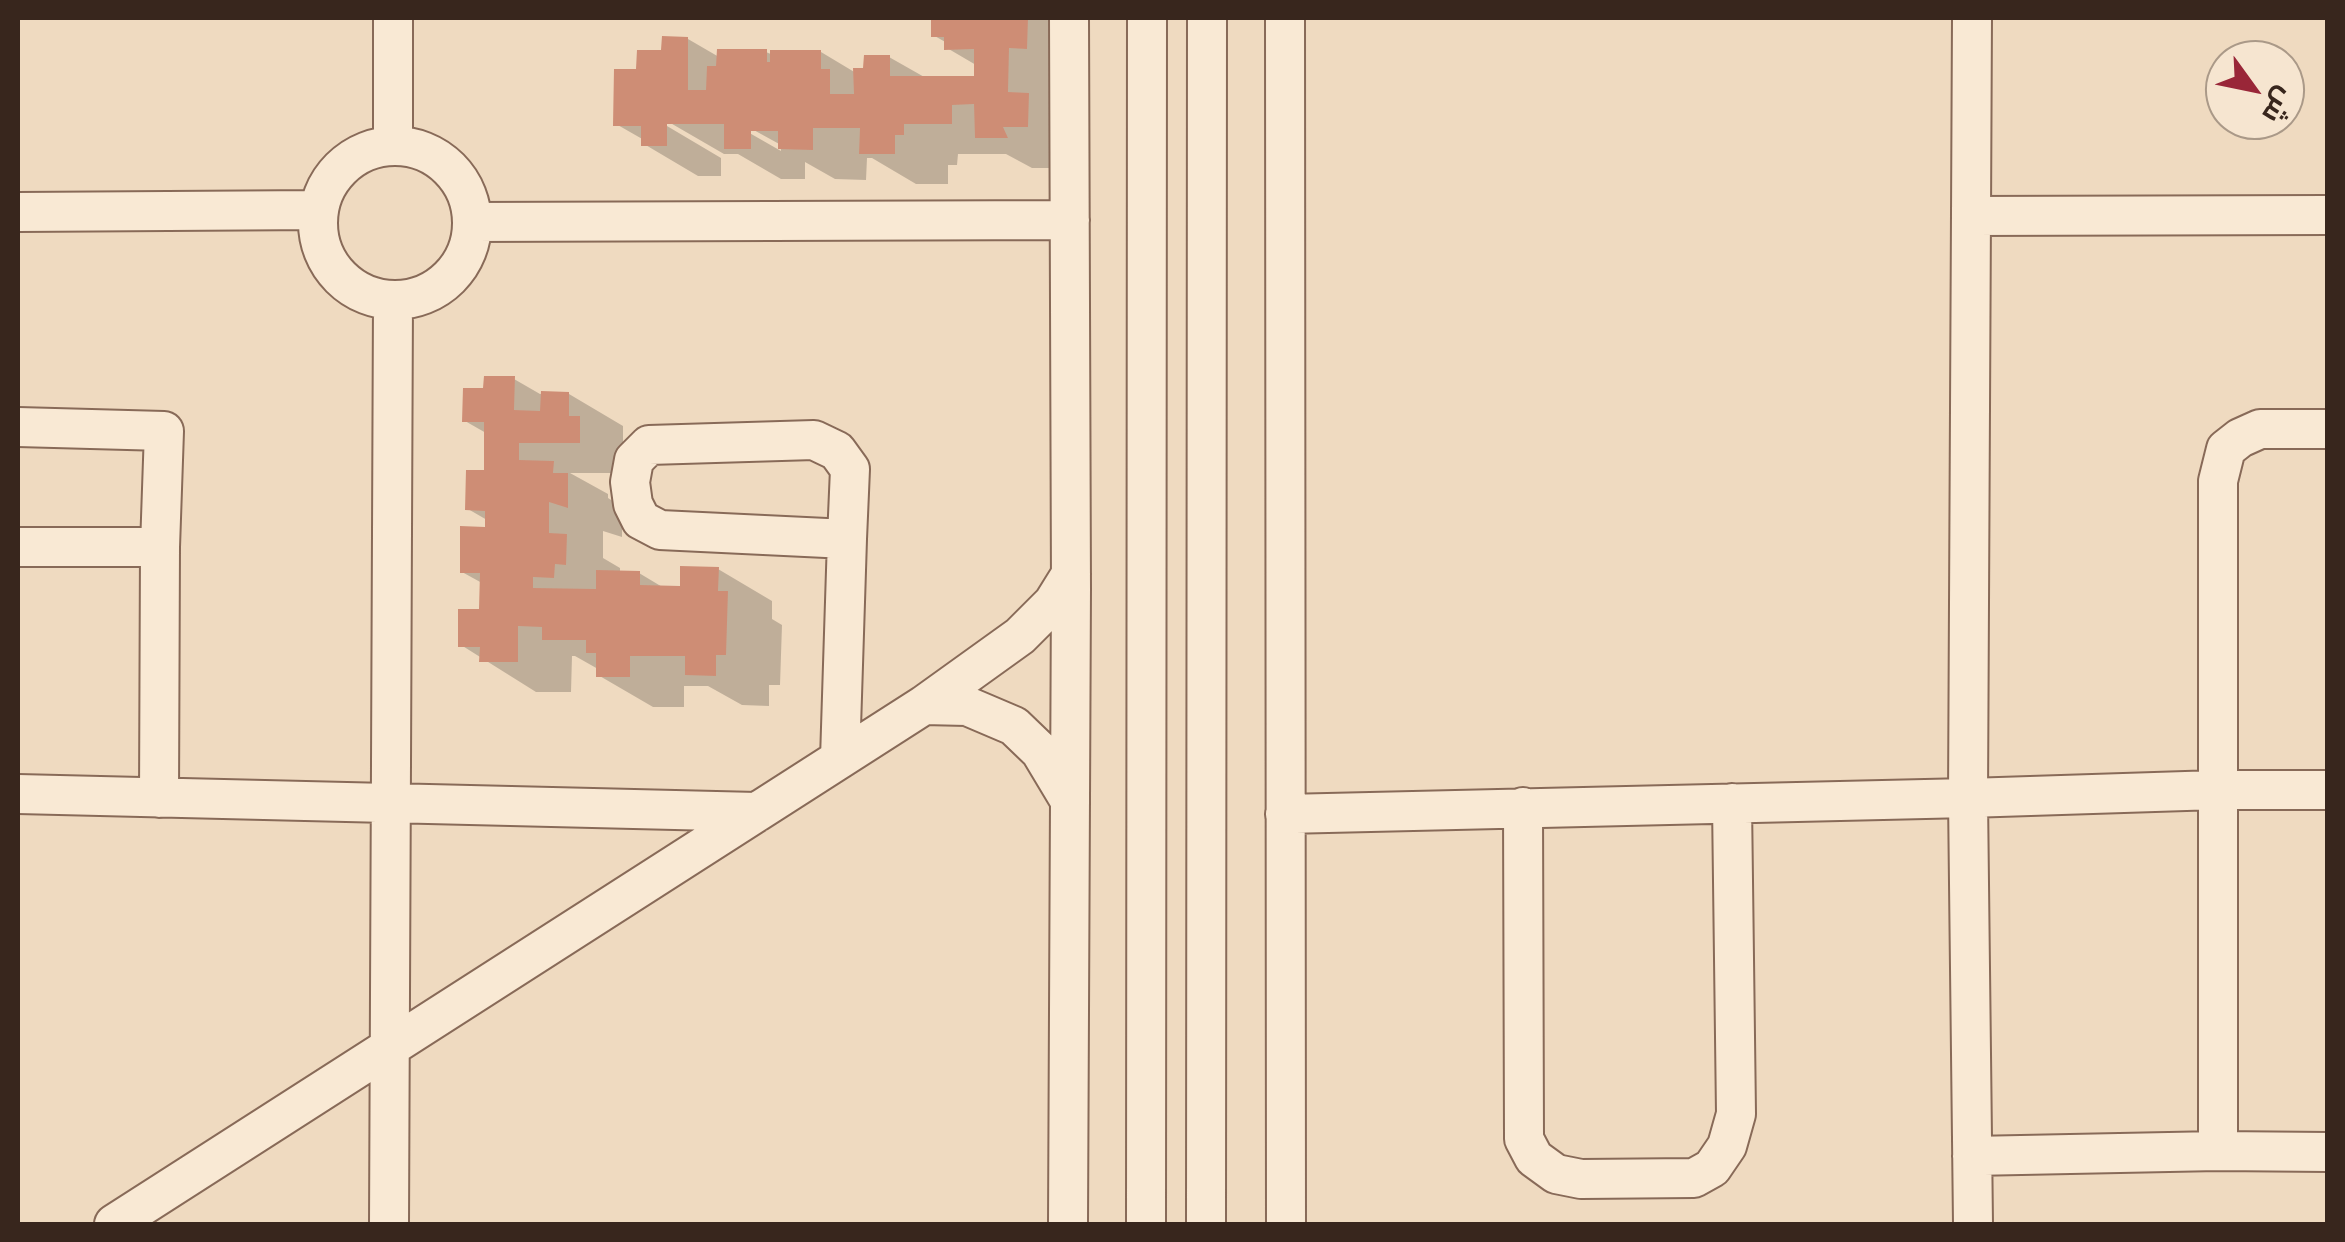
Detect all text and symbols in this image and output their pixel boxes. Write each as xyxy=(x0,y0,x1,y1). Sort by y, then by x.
north arrow xyxy=(2205,40,2305,140)
text: ش xyxy=(2256,82,2302,129)

